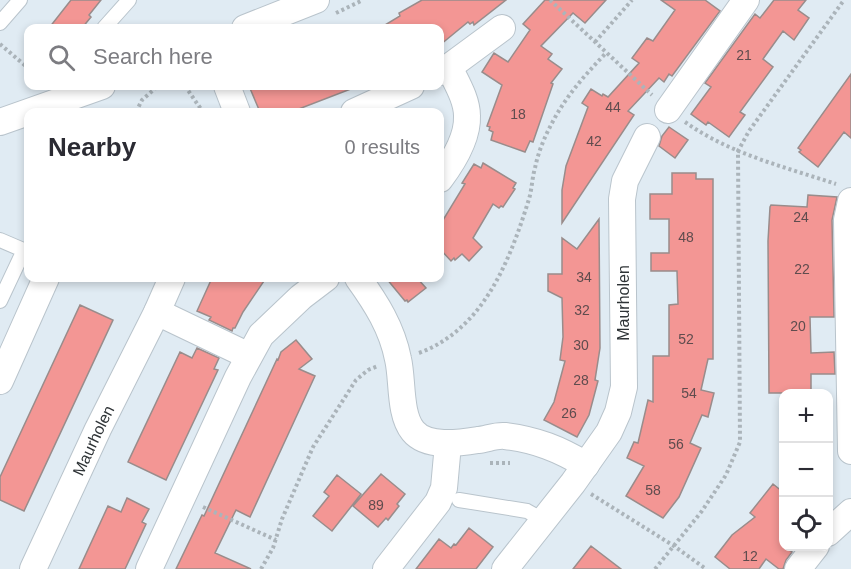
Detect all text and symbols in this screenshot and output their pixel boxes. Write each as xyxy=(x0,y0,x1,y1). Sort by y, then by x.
search box xyxy=(24,24,444,90)
icon: search xyxy=(45,41,78,74)
text: Search here xyxy=(93,44,213,69)
house number: 21 xyxy=(736,47,752,63)
house number: 44 xyxy=(605,99,621,115)
house number: 18 xyxy=(510,106,526,122)
text: Nearby xyxy=(48,132,136,162)
house number: 42 xyxy=(586,133,602,149)
text: 0 results xyxy=(344,136,420,158)
house number: 24 xyxy=(793,209,809,225)
house number: 48 xyxy=(678,229,694,245)
house number: 22 xyxy=(794,261,810,277)
street label: Maurholen xyxy=(615,265,632,341)
house number: 34 xyxy=(576,269,592,285)
house number: 32 xyxy=(574,302,590,318)
house number: 20 xyxy=(790,318,806,334)
house number: 52 xyxy=(678,331,694,347)
house number: 30 xyxy=(573,337,589,353)
house number: 28 xyxy=(573,372,589,388)
house number: 54 xyxy=(681,385,697,401)
map controls xyxy=(779,389,833,551)
button: + xyxy=(779,389,833,443)
street label: Maurholen xyxy=(70,403,118,478)
house number: 26 xyxy=(561,405,577,421)
house number: 56 xyxy=(668,436,684,452)
button: − xyxy=(779,443,833,497)
house number: 58 xyxy=(645,482,661,498)
house number: 89 xyxy=(368,497,384,513)
button: locate xyxy=(779,497,833,551)
house number: 12 xyxy=(742,548,758,564)

